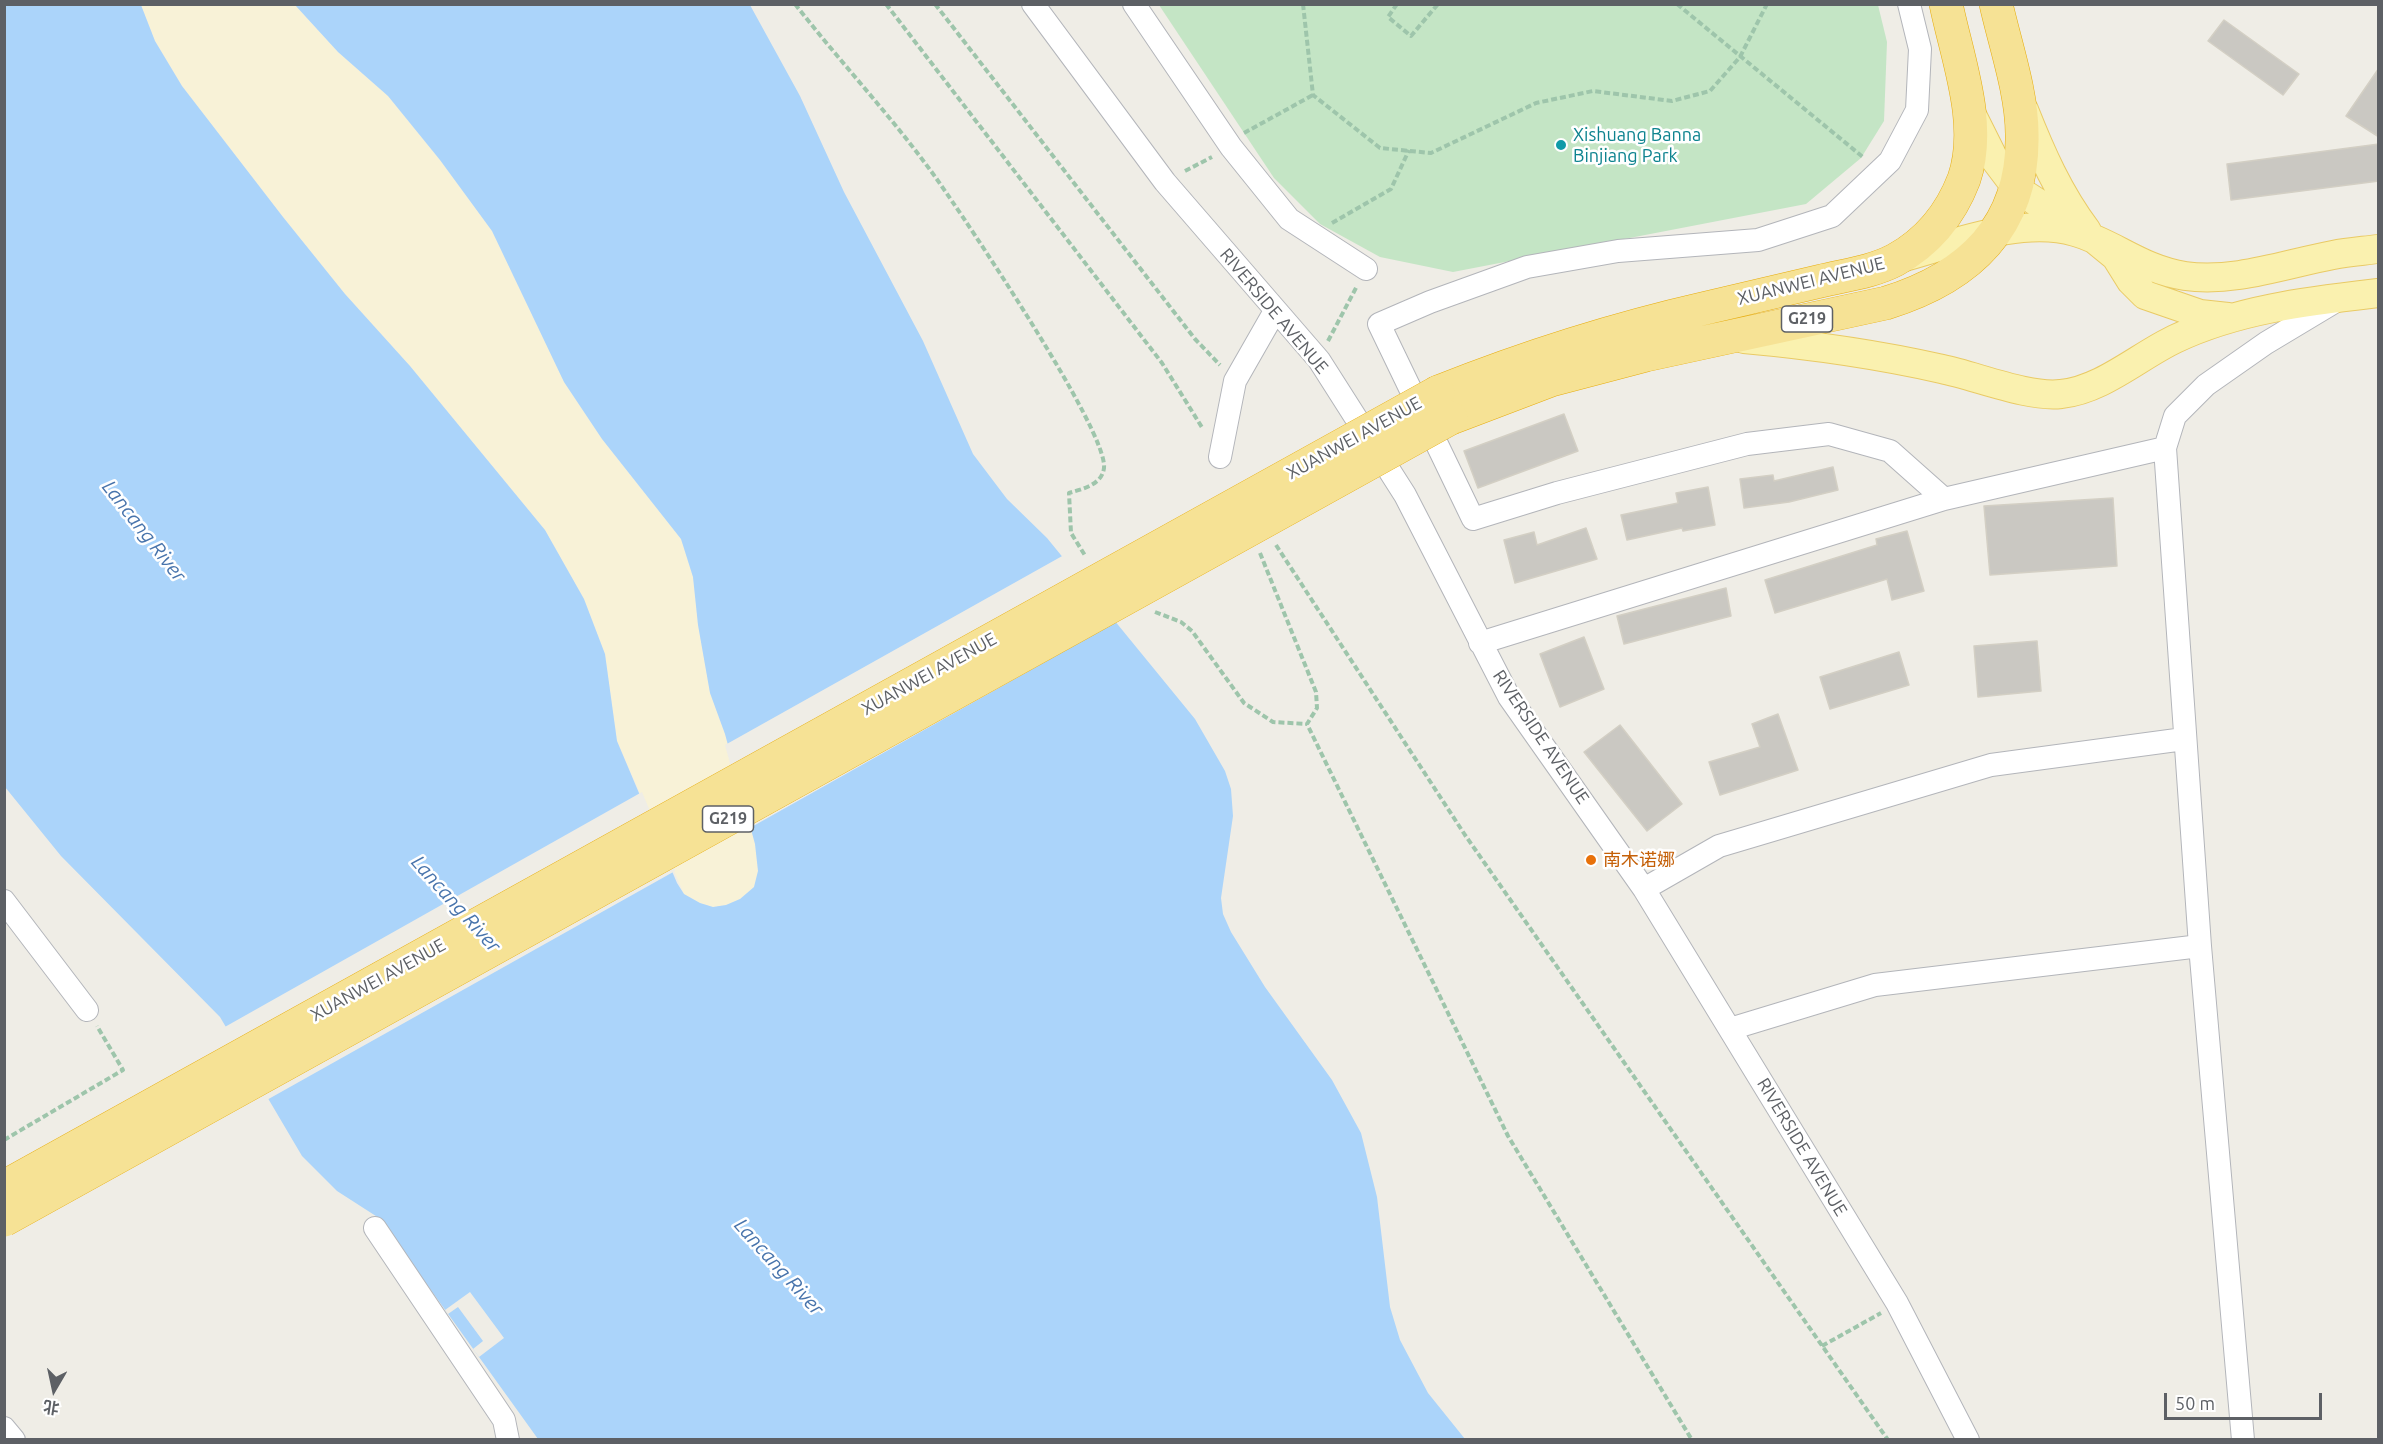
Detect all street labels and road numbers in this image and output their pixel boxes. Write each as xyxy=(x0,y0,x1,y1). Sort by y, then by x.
street label: RIVERSIDE AVENUE xyxy=(1215,244,1333,378)
street label: XUANWEI AVENUE xyxy=(1735,252,1887,310)
road number: G219 xyxy=(1782,306,1832,332)
street label: XUANWEI AVENUE xyxy=(1283,392,1425,484)
street label: XUANWEI AVENUE xyxy=(858,628,1000,720)
street label: RIVERSIDE AVENUE xyxy=(1488,666,1594,808)
road number: G219 xyxy=(702,806,754,832)
street label: XUANWEI AVENUE xyxy=(307,934,449,1026)
street label: RIVERSIDE AVENUE xyxy=(1752,1074,1852,1220)

